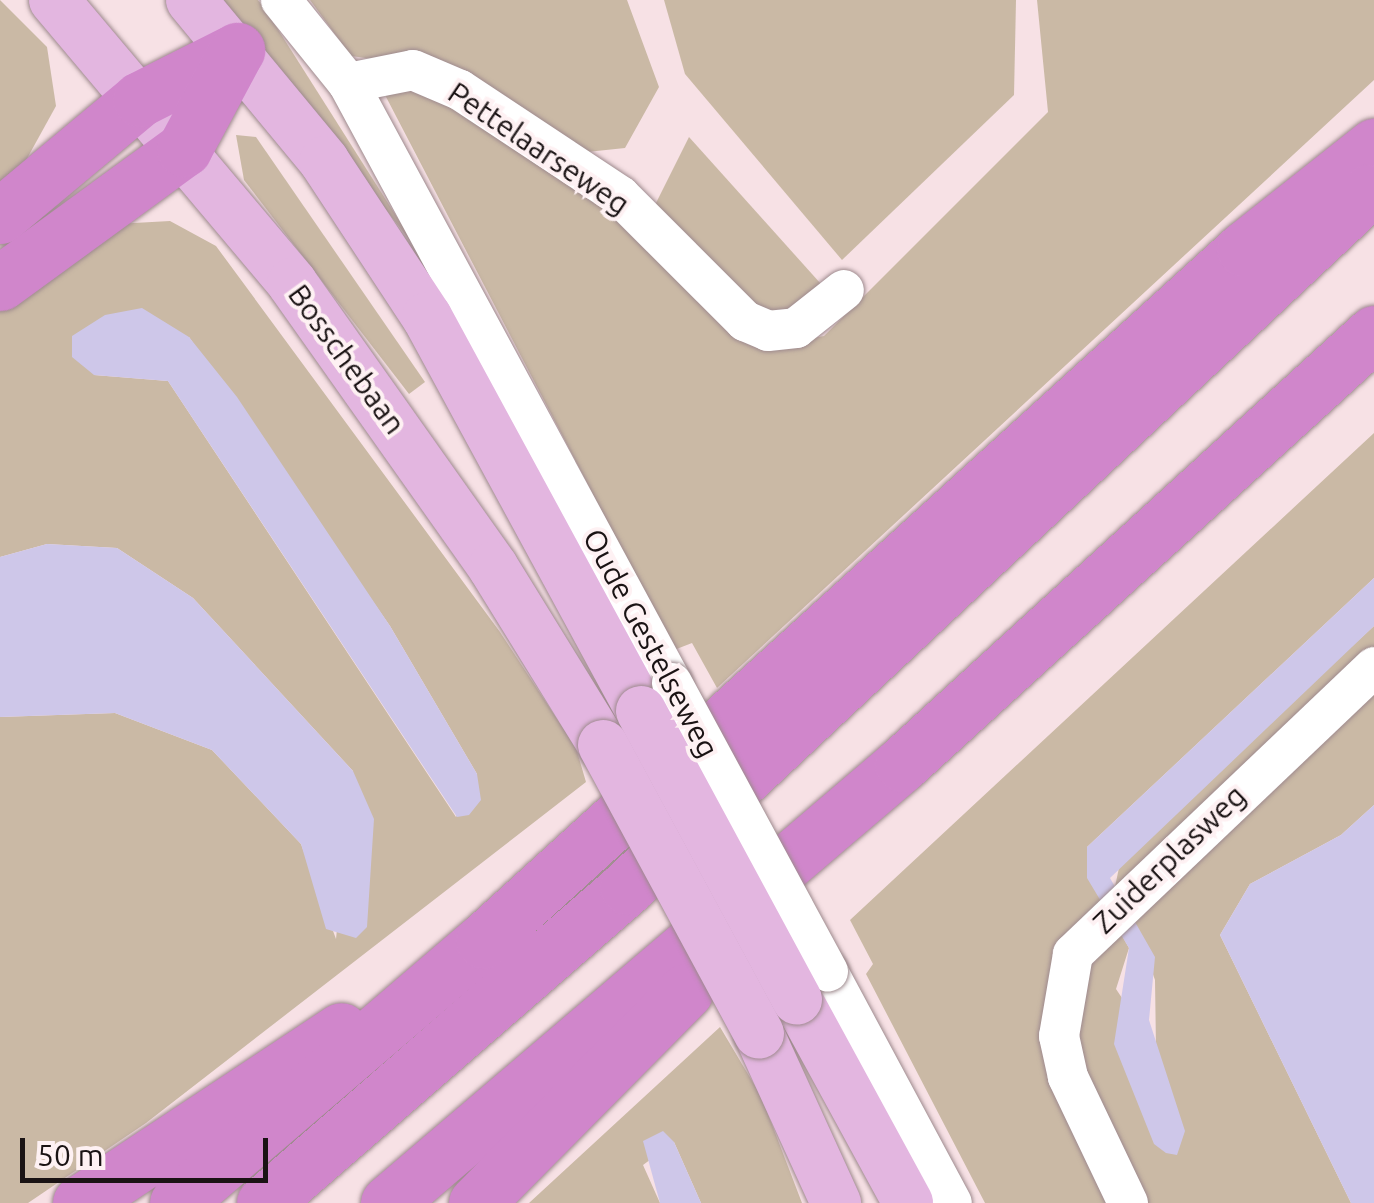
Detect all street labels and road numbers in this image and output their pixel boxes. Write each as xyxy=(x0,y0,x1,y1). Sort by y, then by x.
street label: Pettelaarseweg xyxy=(442,74,636,222)
street label: Bosschebaan xyxy=(281,277,413,441)
street label: Oude Gestelseweg xyxy=(576,523,726,763)
street label: Zuiderplasweg xyxy=(1085,777,1253,941)

